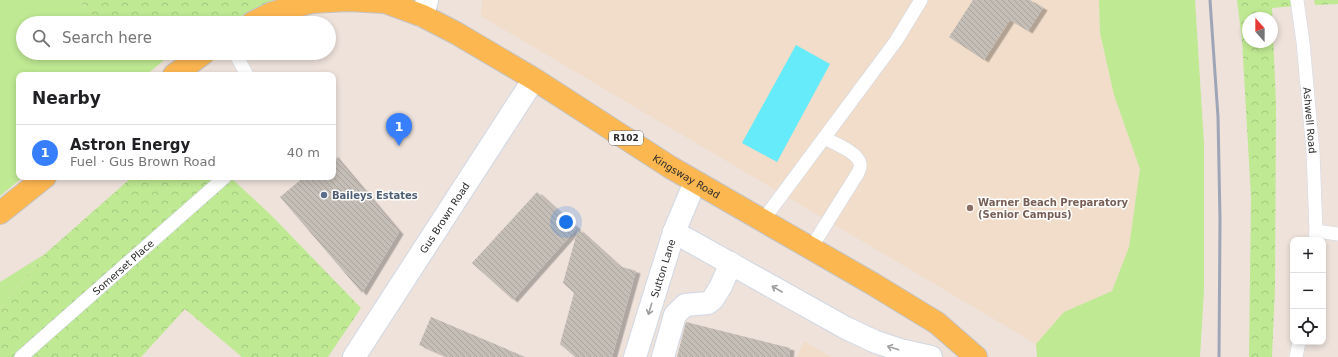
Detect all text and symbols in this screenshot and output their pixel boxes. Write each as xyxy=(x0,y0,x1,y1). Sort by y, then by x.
north arrow xyxy=(1242,12,1278,48)
search box xyxy=(16,16,336,60)
icon: search xyxy=(30,27,52,49)
text: Search here xyxy=(62,29,152,47)
street label: Ashwell Road xyxy=(1301,87,1318,154)
text: Nearby xyxy=(32,88,101,108)
pin: 1 xyxy=(386,113,412,146)
road number: R102 xyxy=(609,131,643,145)
text: Astron Energy xyxy=(70,136,190,154)
text: 1 xyxy=(40,145,50,160)
text: 40 m xyxy=(287,145,320,160)
street label: Kingsway Road xyxy=(651,152,722,201)
text: Fuel · Gus Brown Road xyxy=(70,154,216,169)
street label: Gus Brown Road xyxy=(418,180,472,255)
marker: Baileys Estates xyxy=(319,190,329,200)
place label: Baileys Estates xyxy=(332,190,418,201)
place label: Warner Beach Preparatory (Senior Campus) xyxy=(978,197,1129,220)
marker: Warner Beach Preparatory (Senior Campus) xyxy=(965,203,975,213)
your location xyxy=(556,212,576,232)
map controls xyxy=(1290,237,1326,345)
button: + xyxy=(1290,237,1326,273)
street label: Somerset Place xyxy=(91,238,156,297)
street label: Sutton Lane xyxy=(649,238,677,299)
button: − xyxy=(1290,273,1326,309)
one-way arrow xyxy=(771,285,783,293)
one-way arrow xyxy=(646,302,653,315)
button: locate xyxy=(1290,309,1326,345)
one-way arrow xyxy=(886,344,899,351)

